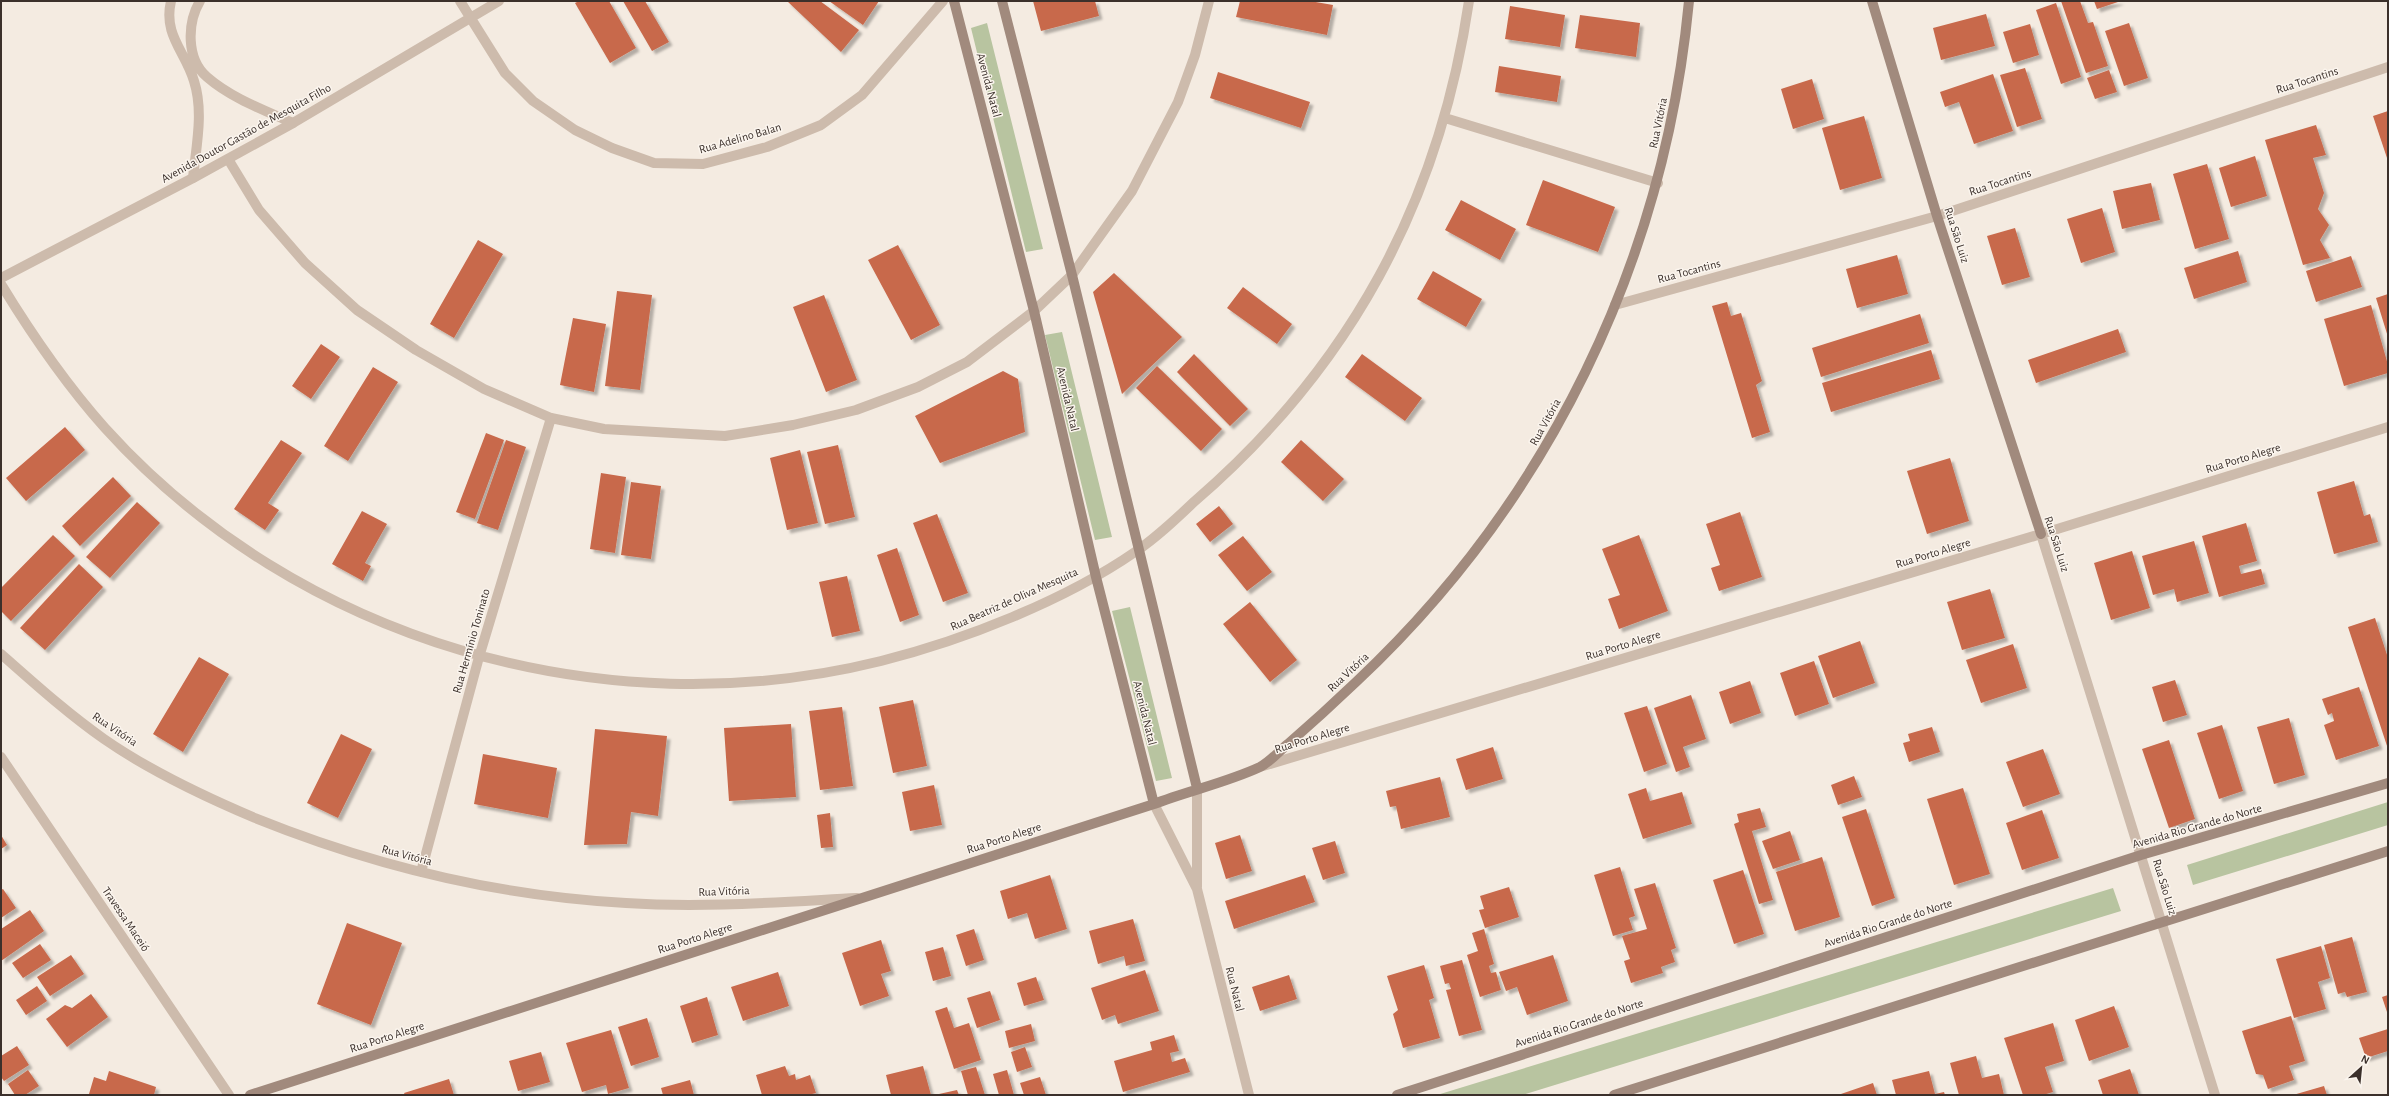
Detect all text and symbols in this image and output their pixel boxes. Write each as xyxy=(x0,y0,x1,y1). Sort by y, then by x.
street label: Avenida Natal xyxy=(975,52,1003,118)
street label: Rua Tocantins xyxy=(2274,64,2340,96)
street label: Avenida Doutor Gastão de Mesquita Filho xyxy=(159,81,333,185)
street label: Rua Vitória xyxy=(1647,96,1669,149)
street label: Rua Adelino Balan xyxy=(697,121,783,155)
street label: Rua Tocantins xyxy=(1967,166,2033,198)
street label: Rua São Luiz xyxy=(1942,206,1972,264)
street label: Rua Tocantins xyxy=(1656,257,1722,285)
street label: Avenida Natal xyxy=(1055,366,1081,432)
street label: Rua Vitória xyxy=(1527,396,1563,447)
street label: Rua Porto Alegre xyxy=(2204,441,2282,475)
street label: Rua São Luiz xyxy=(2042,515,2072,573)
street label: Rua Porto Alegre xyxy=(1894,536,1972,570)
street label: Rua Beatriz de Oliva Mesquita xyxy=(948,565,1080,633)
street label: Rua Hermínio Toninato xyxy=(450,587,492,695)
street label: Rua Porto Alegre xyxy=(1584,628,1662,662)
street label: Rua Vitória xyxy=(1325,650,1371,694)
street label: Avenida Natal xyxy=(1131,680,1159,746)
street label: Rua Vitória xyxy=(90,710,140,749)
street label: Rua Porto Alegre xyxy=(1273,721,1351,755)
street label: Avenida Rio Grande do Norte xyxy=(2131,802,2263,850)
street label: Rua Porto Alegre xyxy=(965,820,1043,856)
street label: Rua Vitória xyxy=(381,843,434,868)
street label: Rua São Luiz xyxy=(2151,858,2179,916)
street label: Rua Vitória xyxy=(698,884,750,898)
street label: Travessa Maceió xyxy=(100,885,152,954)
street label: Avenida Rio Grande do Norte xyxy=(1822,897,1954,949)
street label: Rua Porto Alegre xyxy=(656,920,734,956)
street label: Rua Natal xyxy=(1224,965,1246,1013)
street label: Avenida Rio Grande do Norte xyxy=(1513,997,1645,1049)
street label: Rua Porto Alegre xyxy=(348,1019,426,1055)
north arrow xyxy=(2341,1048,2381,1088)
text: N xyxy=(2359,1053,2371,1066)

